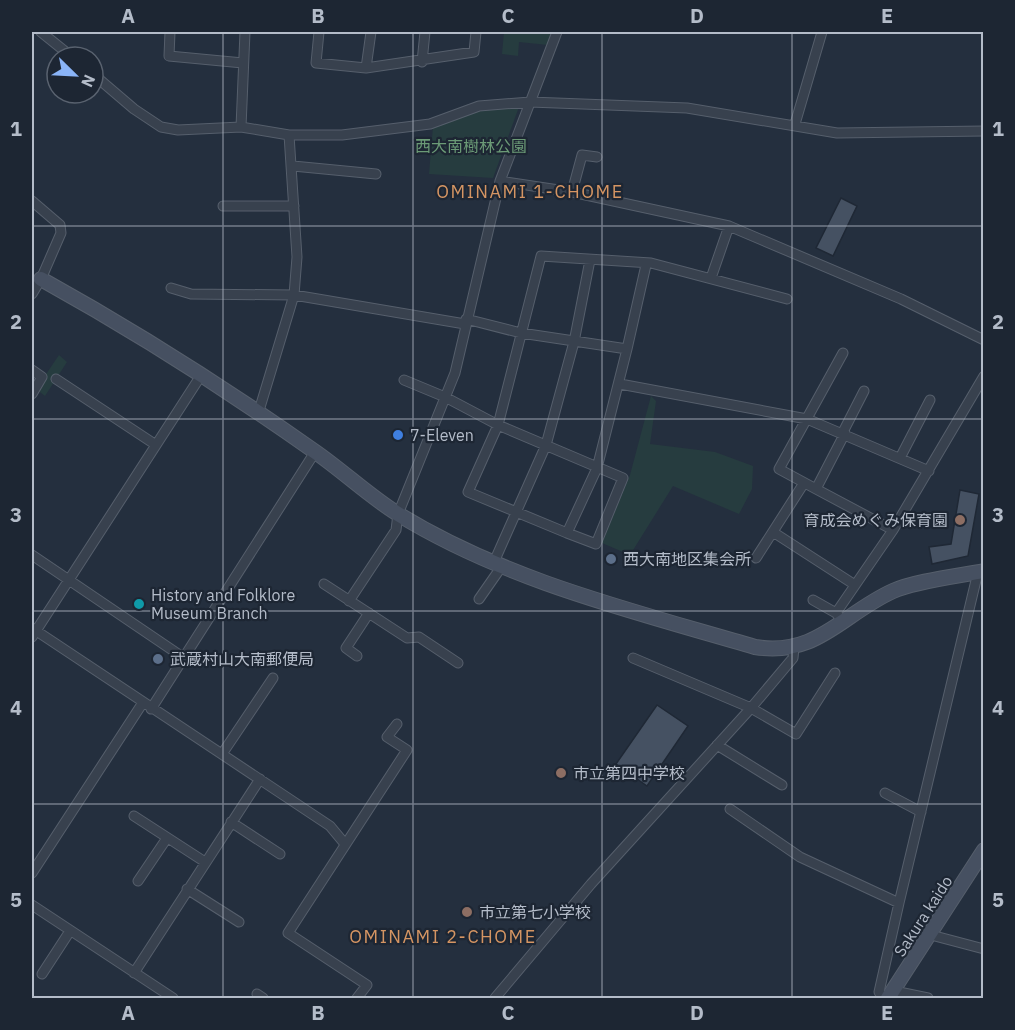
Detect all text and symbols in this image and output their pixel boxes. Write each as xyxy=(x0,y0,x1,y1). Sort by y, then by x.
text: A xyxy=(121,2,135,29)
text: B xyxy=(311,2,325,29)
text: C xyxy=(501,2,515,29)
text: D xyxy=(690,2,704,29)
text: E xyxy=(881,2,893,29)
north arrow xyxy=(45,45,105,105)
text: N xyxy=(77,72,100,90)
text: 1 xyxy=(10,115,22,142)
text: 1 xyxy=(992,115,1004,142)
park label: 西大南樹林公園 xyxy=(415,136,527,156)
district label: OMINAMI 1-CHOME xyxy=(436,180,624,203)
text: 2 xyxy=(10,308,22,335)
text: 2 xyxy=(992,308,1004,335)
place label: 7-Eleven xyxy=(410,425,474,445)
marker: 7-Eleven xyxy=(391,428,405,442)
text: 3 xyxy=(10,501,22,528)
text: 3 xyxy=(992,501,1004,528)
place label: 育成会めぐみ保育園 xyxy=(804,510,948,530)
marker: 育成会めぐみ保育園 xyxy=(953,513,967,527)
place label: 西大南地区集会所 xyxy=(623,549,751,569)
marker: 西大南地区集会所 xyxy=(604,552,618,566)
place label: History and Folklore Museum Branch xyxy=(151,585,295,623)
marker: History and Folklore Museum Branch xyxy=(132,597,146,611)
place label: 武蔵村山大南郵便局 xyxy=(170,649,314,669)
marker: 武蔵村山大南郵便局 xyxy=(151,652,165,666)
text: 4 xyxy=(10,694,22,721)
text: 4 xyxy=(992,694,1004,721)
place label: 市立第四中学校 xyxy=(573,763,685,783)
marker: 市立第四中学校 xyxy=(554,766,568,780)
street label: Sakura kaido xyxy=(889,872,957,960)
text: 5 xyxy=(10,886,22,913)
text: 5 xyxy=(992,886,1004,913)
place label: 市立第七小学校 xyxy=(479,902,591,922)
marker: 市立第七小学校 xyxy=(460,905,474,919)
district label: OMINAMI 2-CHOME xyxy=(349,925,537,948)
text: A xyxy=(121,999,135,1026)
text: B xyxy=(311,999,325,1026)
text: C xyxy=(501,999,515,1026)
text: D xyxy=(690,999,704,1026)
text: E xyxy=(881,999,893,1026)

